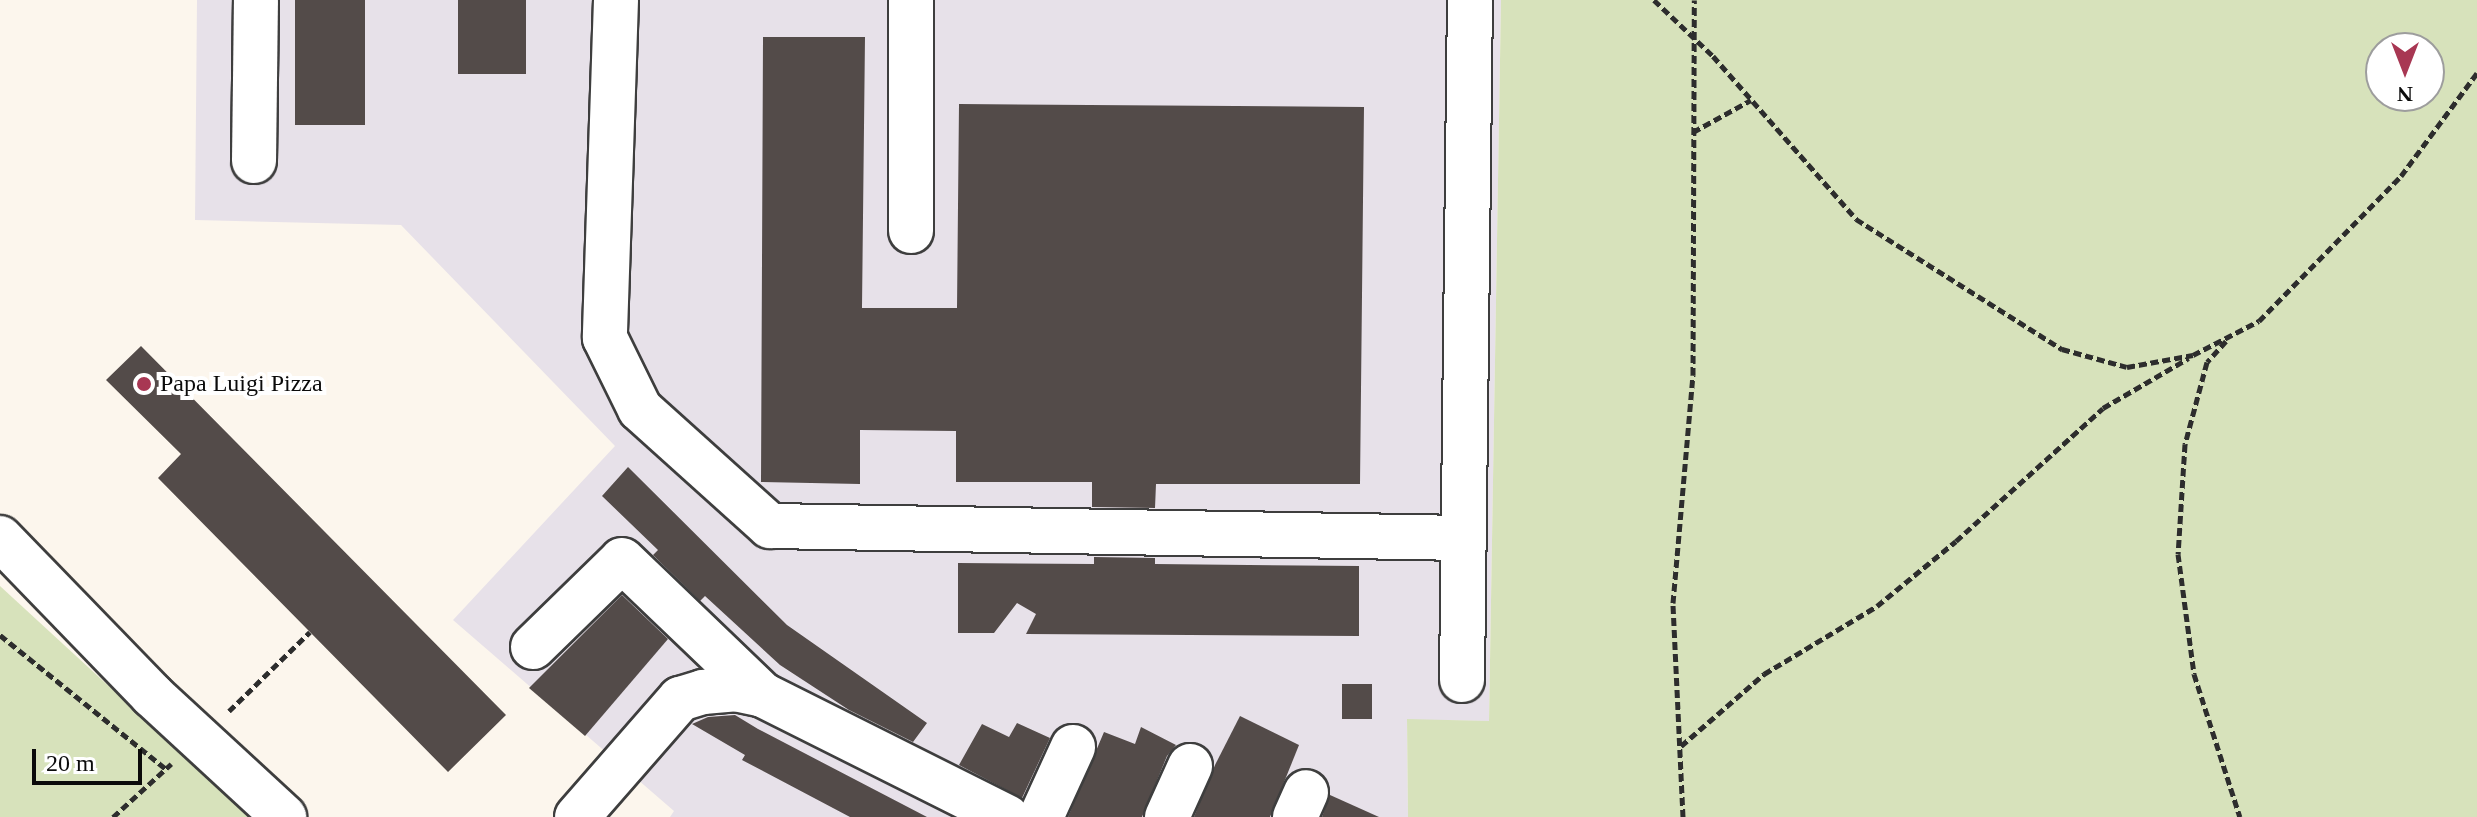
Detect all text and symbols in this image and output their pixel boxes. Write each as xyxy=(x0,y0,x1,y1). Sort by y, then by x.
north arrow xyxy=(2365,32,2445,112)
text: N xyxy=(2397,82,2413,107)
place label: Papa Luigi Pizza xyxy=(160,370,323,398)
marker: Papa Luigi Pizza xyxy=(135,375,153,393)
scale bar xyxy=(36,733,146,783)
text: 20 m xyxy=(46,750,95,776)

